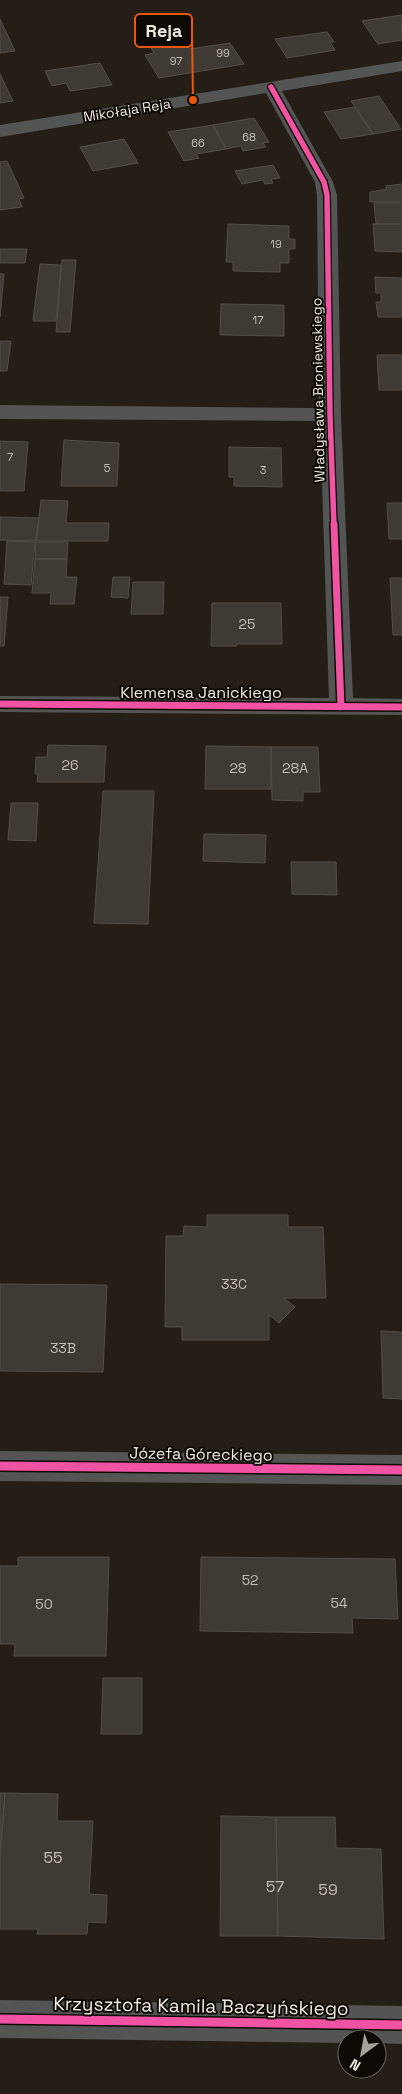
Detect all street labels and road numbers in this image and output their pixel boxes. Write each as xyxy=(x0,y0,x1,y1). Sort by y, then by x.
street label: Mikołaja Reja xyxy=(82,94,172,126)
street label: Władysława Broniewskiego xyxy=(307,298,329,482)
street label: Klemensa Janickiego xyxy=(120,682,282,703)
street label: Józefa Góreckiego xyxy=(129,1442,273,1466)
street label: Krzysztofa Kamila Baczyńskiego xyxy=(53,1991,349,2021)

